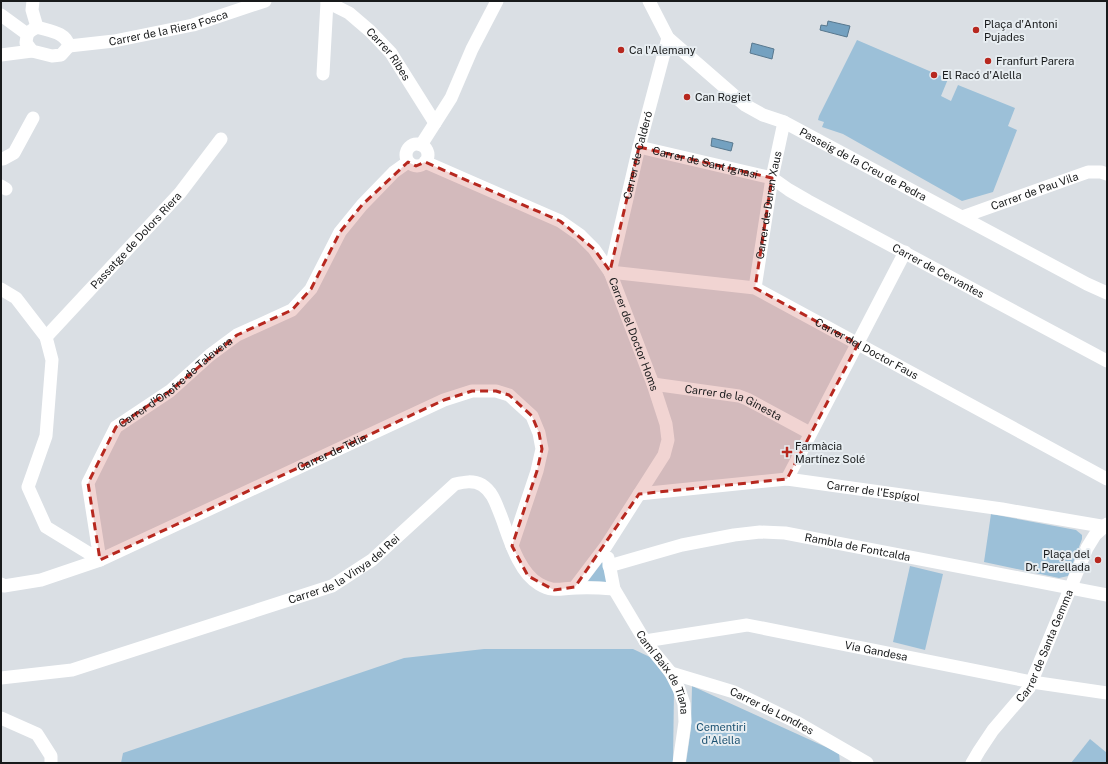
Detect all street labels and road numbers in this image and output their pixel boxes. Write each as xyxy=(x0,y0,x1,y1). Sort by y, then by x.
street label: Carrer de la Riera Fosca xyxy=(108,8,229,48)
street label: Carrer Ribes xyxy=(364,25,413,83)
street label: Carrer de Calderó xyxy=(621,110,654,201)
street label: Passeig de la Creu de Pedra xyxy=(797,125,929,203)
street label: Carrer de Sant Ignasi xyxy=(651,144,759,181)
street label: Carrer de Duran Xaus xyxy=(754,149,784,260)
street label: Carrer de Pau Vila xyxy=(989,170,1080,212)
street label: Passatge de Dolors Riera xyxy=(88,190,184,291)
street label: Carrer de Cervantes xyxy=(890,241,987,300)
street label: Carrer del Doctor Homs xyxy=(607,276,661,393)
street label: Carrer del Doctor Faus xyxy=(813,316,921,382)
street label: Carrer d'Onofre de Talavera xyxy=(116,335,235,430)
street label: Carrer de la Ginesta xyxy=(684,382,784,423)
street label: Carrer de Tèlia xyxy=(295,431,368,473)
street label: Carrer de l'Espígol xyxy=(826,479,921,503)
street label: Rambla de Fontcalda xyxy=(804,531,911,563)
street label: Carrer de la Vinya del Rei xyxy=(287,532,402,606)
street label: Carrer de Santa Gemma xyxy=(1014,588,1075,705)
street label: Camí Baix de Tiana xyxy=(634,628,691,715)
street label: Via Gandesa xyxy=(844,639,909,663)
street label: Carrer de Londres xyxy=(729,685,816,737)

